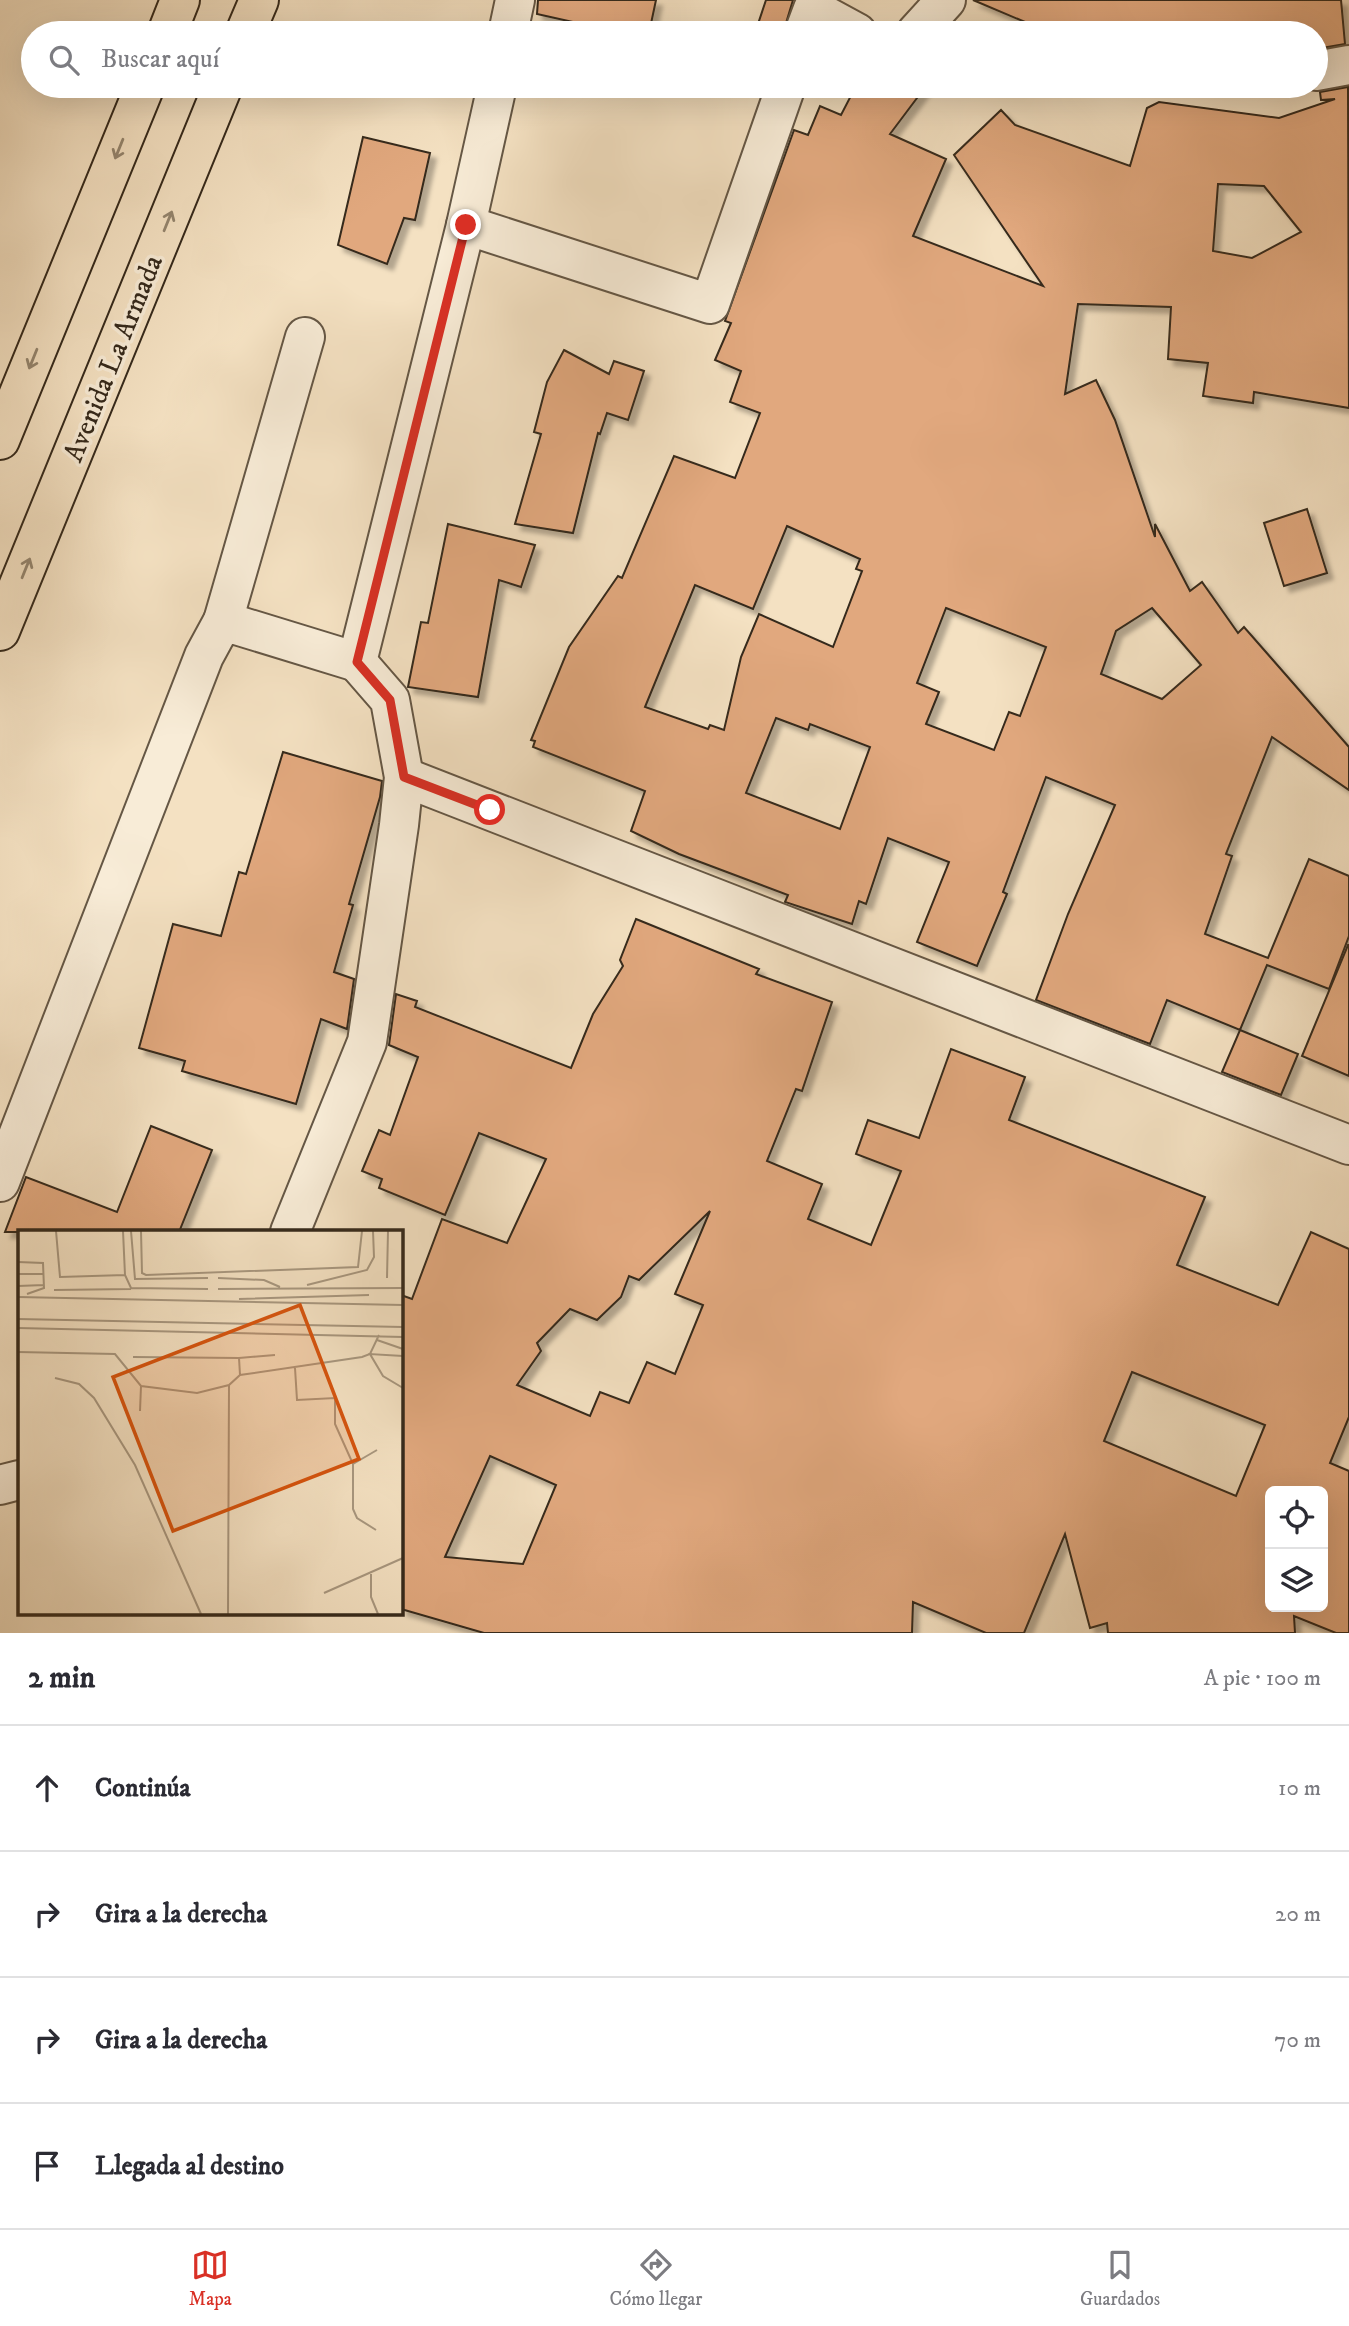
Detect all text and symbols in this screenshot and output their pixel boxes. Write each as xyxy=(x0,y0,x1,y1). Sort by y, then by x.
search box xyxy=(21,21,1328,98)
icon: search xyxy=(45,41,83,79)
text: Buscar aquí xyxy=(101,43,219,76)
one-way arrow xyxy=(112,138,125,159)
route end xyxy=(450,209,481,240)
one-way arrow xyxy=(162,211,175,232)
street label: Avenida La Armada xyxy=(56,250,171,467)
one-way arrow xyxy=(26,348,39,370)
one-way arrow xyxy=(20,557,33,579)
route start xyxy=(474,794,505,825)
inset map xyxy=(18,1230,402,1616)
map controls xyxy=(1265,1486,1328,1612)
button: locate xyxy=(1265,1486,1328,1549)
button: layers xyxy=(1265,1549,1328,1612)
text: 2 min xyxy=(28,1660,95,1697)
text: A pie · 100 m xyxy=(1204,1664,1321,1693)
icon: ahead xyxy=(28,1769,66,1807)
text: Continúa xyxy=(95,1772,190,1805)
text: 10 m xyxy=(1278,1774,1321,1803)
icon: right xyxy=(28,1895,66,1933)
text: Gira a la derecha xyxy=(95,1898,267,1931)
text: 20 m xyxy=(1275,1900,1321,1929)
icon: right xyxy=(28,2021,66,2059)
text: Gira a la derecha xyxy=(95,2024,267,2057)
text: 70 m xyxy=(1274,2026,1321,2055)
icon: arrive xyxy=(28,2147,66,2185)
text: Llegada al destino xyxy=(95,2150,284,2183)
tab: Mapa xyxy=(189,2246,232,2311)
tab: Cómo llegar xyxy=(609,2246,702,2311)
tab: Guardados xyxy=(1080,2246,1160,2311)

